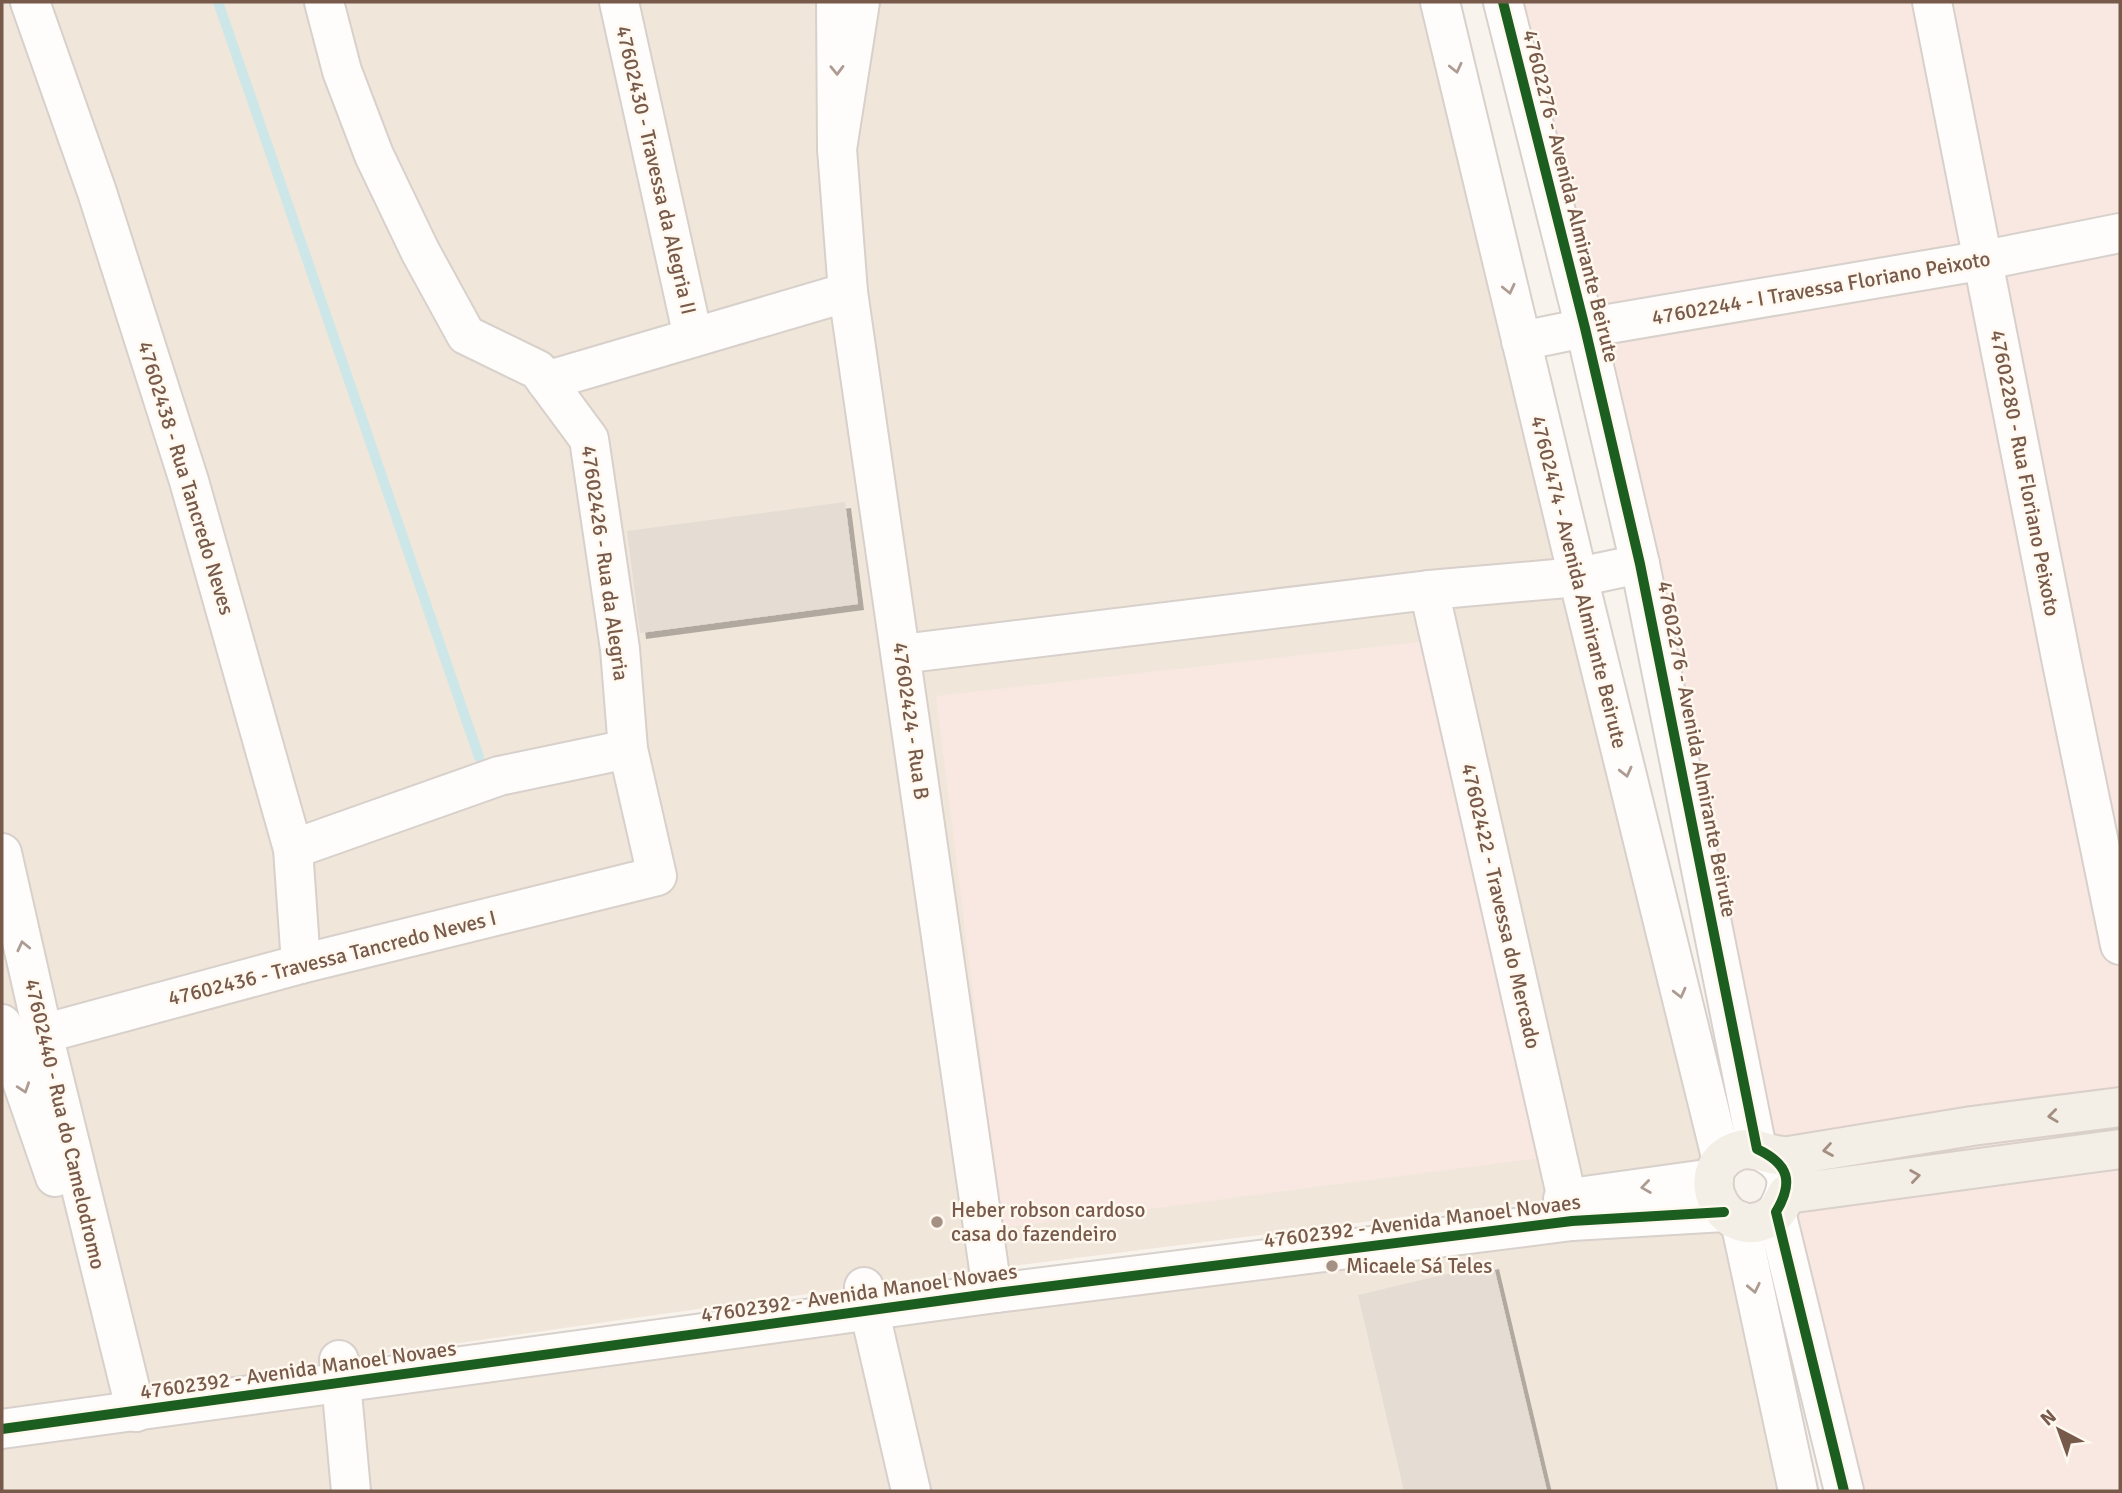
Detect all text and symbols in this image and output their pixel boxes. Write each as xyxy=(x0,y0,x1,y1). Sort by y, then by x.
street label: 47602430 - Travessa da Alegria II xyxy=(610,23,702,317)
street label: 47602276 - Avenida Almirante Beirute xyxy=(1517,27,1625,365)
one-way arrow xyxy=(1448,62,1462,74)
one-way arrow xyxy=(829,65,845,76)
street label: 47602244 - I Travessa Floriano Peixoto xyxy=(1650,245,1992,331)
one-way arrow xyxy=(1501,283,1515,295)
street label: 47602280 - Rua Floriano Peixoto xyxy=(1984,328,2066,618)
street label: 47602438 - Rua Tancredo Neves xyxy=(132,338,240,618)
street label: 47602474 - Avenida Almirante Beirute xyxy=(1525,413,1633,751)
street label: 47602426 - Rua da Alegria xyxy=(576,444,634,682)
street label: 47602276 - Avenida Almirante Beirute xyxy=(1652,579,1742,919)
street label: 47602424 - Rua B xyxy=(887,640,935,802)
street label: 47602422 - Travessa do Mercado xyxy=(1455,761,1547,1051)
one-way arrow xyxy=(1618,766,1632,778)
street label: 47602436 - Travessa Tancredo Neves I xyxy=(165,905,499,1011)
one-way arrow xyxy=(17,940,31,952)
street label: 47602440 - Rua do Camelodromo xyxy=(19,976,111,1272)
one-way arrow xyxy=(1672,987,1686,999)
one-way arrow xyxy=(16,1082,30,1094)
one-way arrow xyxy=(2047,1108,2058,1123)
one-way arrow xyxy=(1822,1142,1834,1157)
one-way arrow xyxy=(1909,1169,1921,1184)
one-way arrow xyxy=(1640,1179,1652,1194)
street label: 47602392 - Avenida Manoel Novaes xyxy=(1262,1189,1582,1253)
place label: Heber robson cardoso casa do fazendeiro xyxy=(951,1197,1145,1247)
marker: Heber robson cardoso casa do fazendeiro xyxy=(929,1214,945,1230)
place label: Micaele Sá Teles xyxy=(1346,1253,1492,1279)
street label: 47602392 - Avenida Manoel Novaes xyxy=(699,1258,1019,1328)
marker: Micaele Sá Teles xyxy=(1324,1258,1340,1274)
one-way arrow xyxy=(1746,1282,1761,1294)
street label: 47602392 - Avenida Manoel Novaes xyxy=(138,1335,458,1405)
north arrow xyxy=(2024,1395,2094,1465)
text: N xyxy=(2036,1405,2061,1431)

